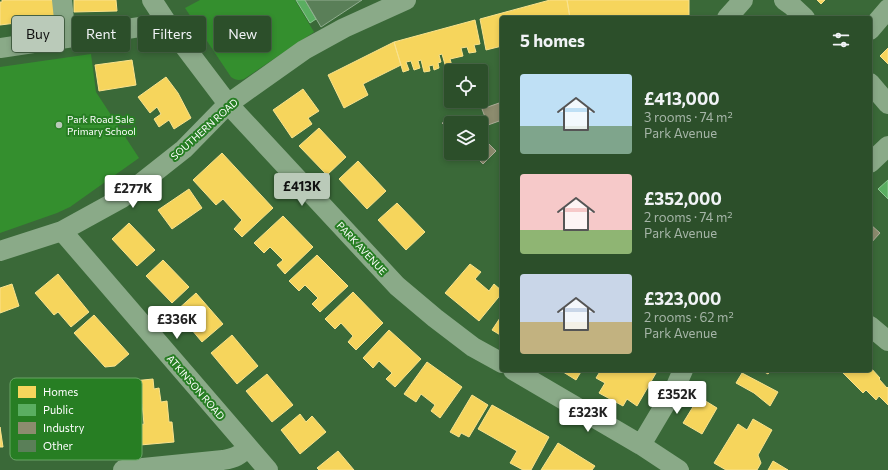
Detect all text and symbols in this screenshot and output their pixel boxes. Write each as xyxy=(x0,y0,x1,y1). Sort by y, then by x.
chip: Buy xyxy=(12,16,64,52)
chip: Rent xyxy=(72,16,130,52)
chip: Filters xyxy=(138,16,206,52)
chip: New xyxy=(214,16,271,52)
icon: filters xyxy=(830,29,852,51)
text: 5 homes xyxy=(520,30,585,51)
map controls xyxy=(444,64,488,160)
button: locate xyxy=(444,64,488,108)
text: £413,000 xyxy=(644,88,720,109)
icon: home xyxy=(552,90,600,138)
street label: SOUTHERN ROAD xyxy=(168,96,240,162)
text: 3 rooms · 74 m² xyxy=(644,109,733,125)
place label: Park Road Sale Primary School xyxy=(67,113,136,137)
button: layers xyxy=(444,116,488,160)
marker: Park Road Sale Primary School xyxy=(54,120,64,130)
text: Park Avenue xyxy=(644,125,717,141)
pin: £413K xyxy=(274,173,330,207)
pin: £277K xyxy=(105,175,161,209)
text: £413K xyxy=(283,178,321,194)
text: £277K xyxy=(114,180,152,196)
text: £352,000 xyxy=(644,188,722,209)
icon: home xyxy=(552,190,600,238)
text: 2 rooms · 74 m² xyxy=(644,209,732,225)
street label: PARK AVENUE xyxy=(335,219,390,277)
text: Park Avenue xyxy=(644,225,717,241)
text: £323,000 xyxy=(644,288,721,309)
icon: home xyxy=(552,290,600,338)
pin: £336K xyxy=(149,306,205,340)
text: 2 rooms · 62 m² xyxy=(644,309,734,325)
text: £336K xyxy=(157,311,197,327)
text: Park Avenue xyxy=(644,325,717,341)
street label: ATKINSON ROAD xyxy=(165,352,227,422)
legend xyxy=(10,378,142,460)
pin: £352K xyxy=(649,381,705,415)
text: Homes xyxy=(43,385,78,398)
text: £352K xyxy=(657,386,697,402)
pin: £323K xyxy=(560,399,616,433)
text: Public xyxy=(43,403,74,416)
text: £323K xyxy=(568,404,608,420)
text: Industry xyxy=(43,421,85,434)
text: Other xyxy=(43,439,74,452)

